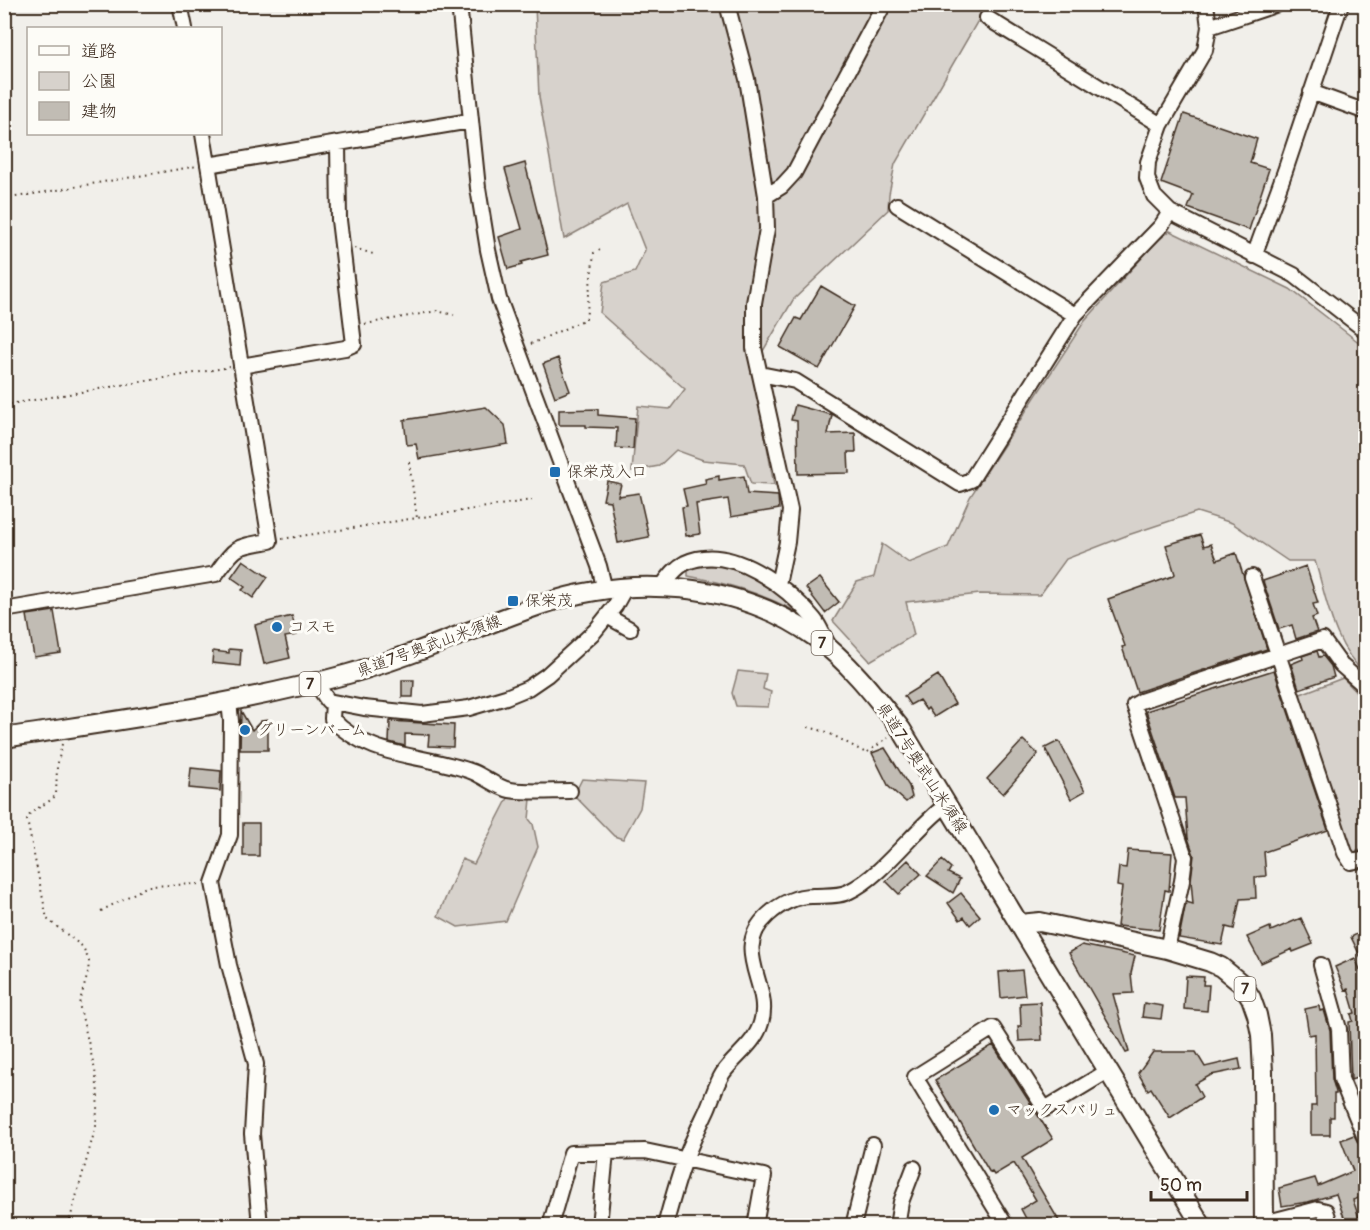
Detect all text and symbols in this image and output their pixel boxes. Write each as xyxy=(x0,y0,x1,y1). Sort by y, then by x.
legend xyxy=(27,27,222,135)
text: 道路 xyxy=(81,40,117,63)
text: 公園 xyxy=(81,70,117,93)
text: 建物 xyxy=(81,100,117,123)
place label: 保栄茂入口 xyxy=(567,462,647,482)
marker: 保栄茂入口 xyxy=(548,465,562,479)
place label: 保栄茂 xyxy=(525,591,573,611)
marker: 保栄茂 xyxy=(506,594,520,608)
street label: 県道7号奥武山米須線 xyxy=(354,611,504,681)
place label: コスモ xyxy=(289,617,336,637)
marker: コスモ xyxy=(270,620,284,634)
road number: 7 xyxy=(812,631,832,655)
road number: 7 xyxy=(300,672,320,696)
street label: 県道7号奥武山米須線 xyxy=(872,699,972,837)
place label: グリーンバーム xyxy=(257,720,367,740)
marker: グリーンバーム xyxy=(238,723,252,737)
road number: 7 xyxy=(1234,977,1256,1001)
place label: マックスバリュ xyxy=(1006,1100,1118,1120)
marker: マックスバリュ xyxy=(987,1103,1001,1117)
scale bar xyxy=(1151,1164,1247,1202)
text: 50 m xyxy=(1160,1174,1202,1197)

